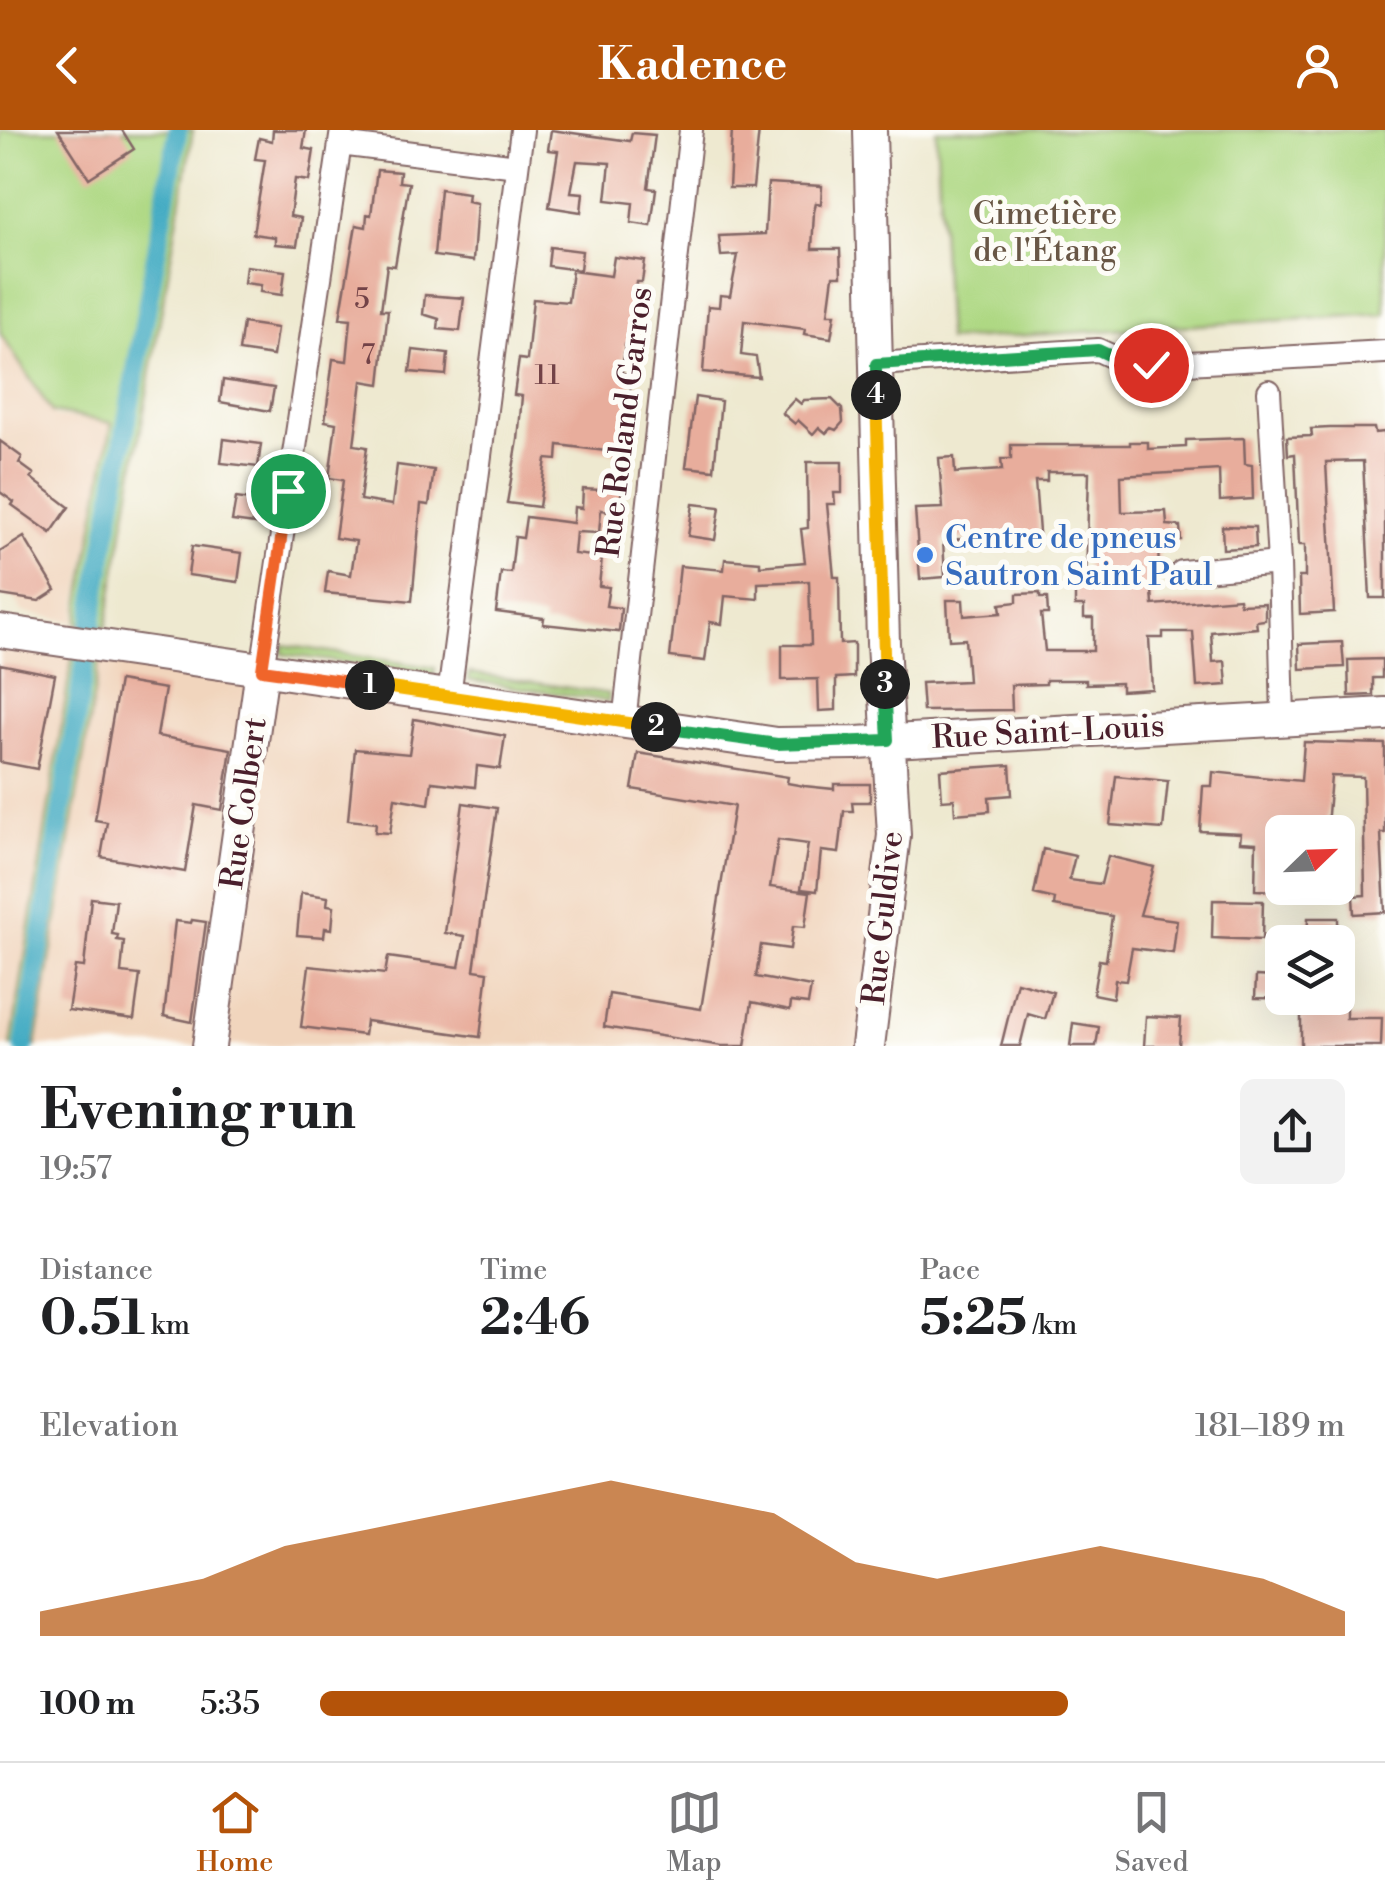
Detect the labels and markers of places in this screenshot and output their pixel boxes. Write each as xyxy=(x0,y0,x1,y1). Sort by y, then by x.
pin xyxy=(1109,323,1194,408)
pin: 4 xyxy=(851,370,901,420)
pin xyxy=(246,449,331,534)
place label: Centre de pneus Sautron Saint Paul xyxy=(945,518,1213,595)
marker: Centre de pneus Sautron Saint Paul xyxy=(914,544,936,566)
pin: 3 xyxy=(860,659,910,709)
pin: 1 xyxy=(345,660,395,710)
pin: 2 xyxy=(631,702,681,752)

